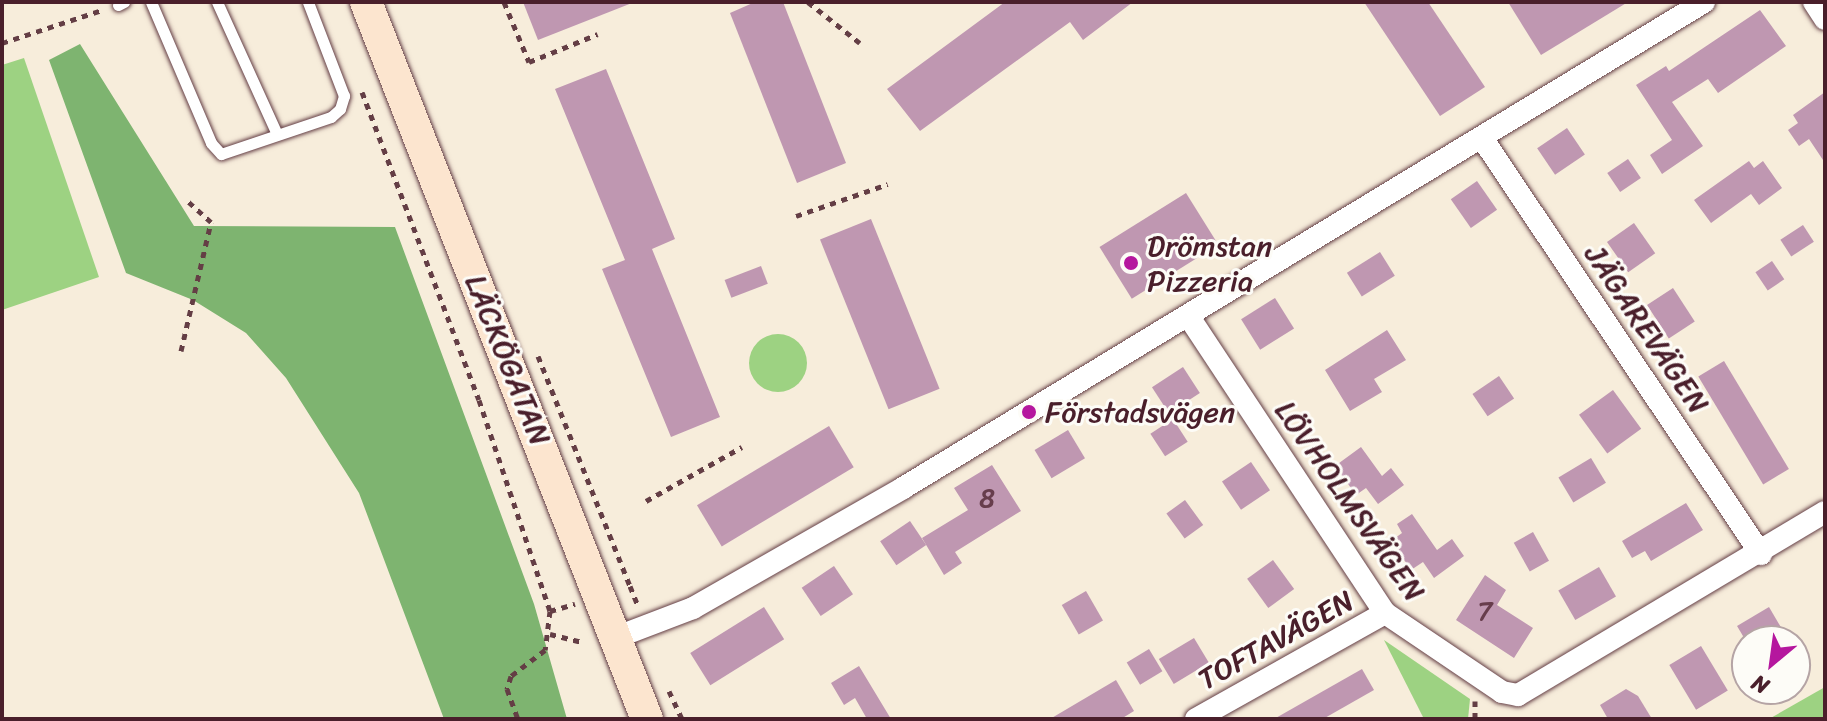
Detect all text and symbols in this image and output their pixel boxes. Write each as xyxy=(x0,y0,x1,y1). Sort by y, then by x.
place label: Drömstan Pizzeria xyxy=(1147,228,1272,298)
street label: JÄGAREVÄGEN xyxy=(1577,238,1717,420)
marker: Drömstan Pizzeria xyxy=(1122,254,1140,272)
street label: LÄCKÖGATAN xyxy=(457,269,559,451)
place label: Förstadsvägen xyxy=(1045,394,1235,430)
street label: LÖVHOLMSVÄGEN xyxy=(1267,394,1433,608)
marker: Förstadsvägen xyxy=(1020,403,1038,421)
house number: 8 xyxy=(979,483,995,515)
street label: TOFTAVÄGEN xyxy=(1192,582,1360,698)
house number: 7 xyxy=(1478,596,1492,628)
north arrow xyxy=(1731,625,1811,705)
text: N xyxy=(1744,664,1776,705)

